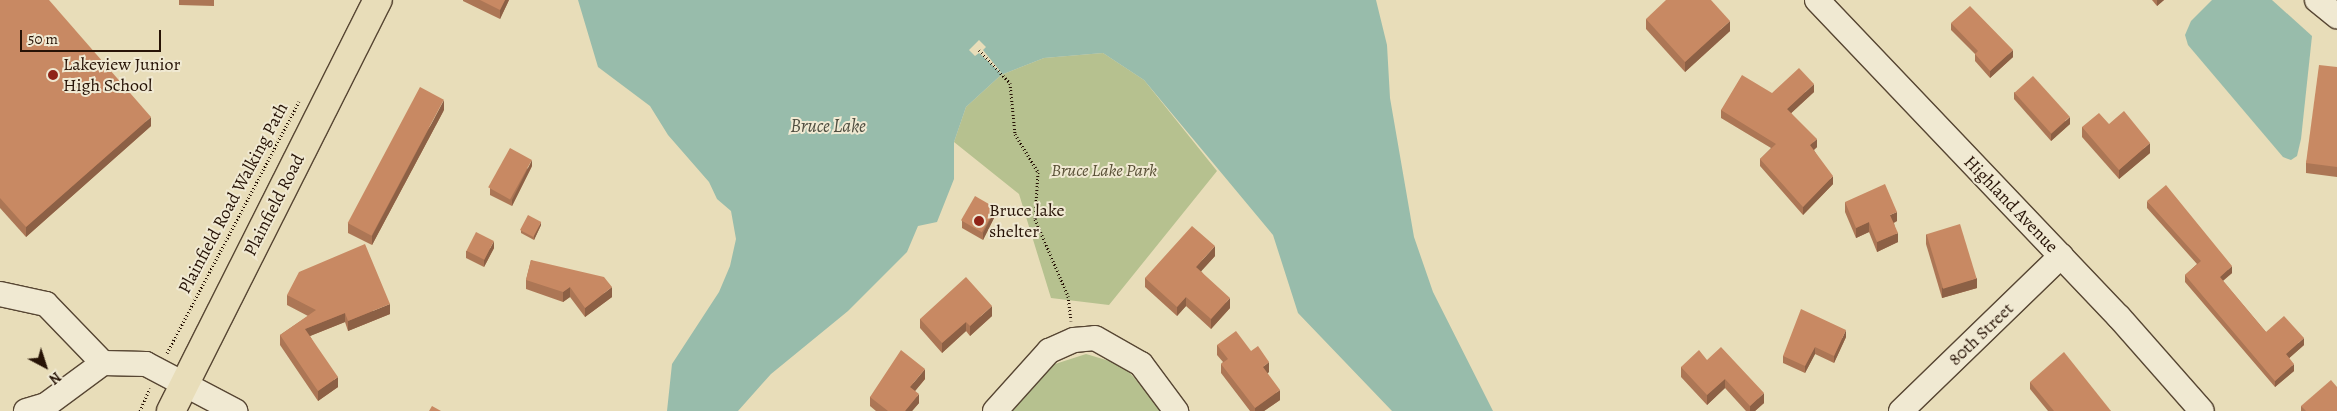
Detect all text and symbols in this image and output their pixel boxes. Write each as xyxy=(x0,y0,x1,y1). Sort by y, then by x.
scale bar xyxy=(22,20,164,52)
text: 50 m xyxy=(28,29,58,49)
place label: Lakeview Junior High School xyxy=(63,54,180,96)
marker: Lakeview Junior High School xyxy=(47,69,59,81)
street label: Plainfield Road Walking Path xyxy=(173,99,293,297)
water label: Bruce Lake xyxy=(790,116,866,138)
street label: Plainfield Road xyxy=(239,150,309,260)
street label: Highland Avenue xyxy=(1959,151,2063,257)
park label: Bruce Lake Park xyxy=(1051,159,1157,181)
place label: Bruce lake shelter xyxy=(989,200,1065,242)
marker: Bruce lake shelter xyxy=(973,215,985,227)
street label: 80th Street xyxy=(1944,298,2018,370)
north arrow xyxy=(20,341,70,391)
text: N xyxy=(45,367,65,388)

